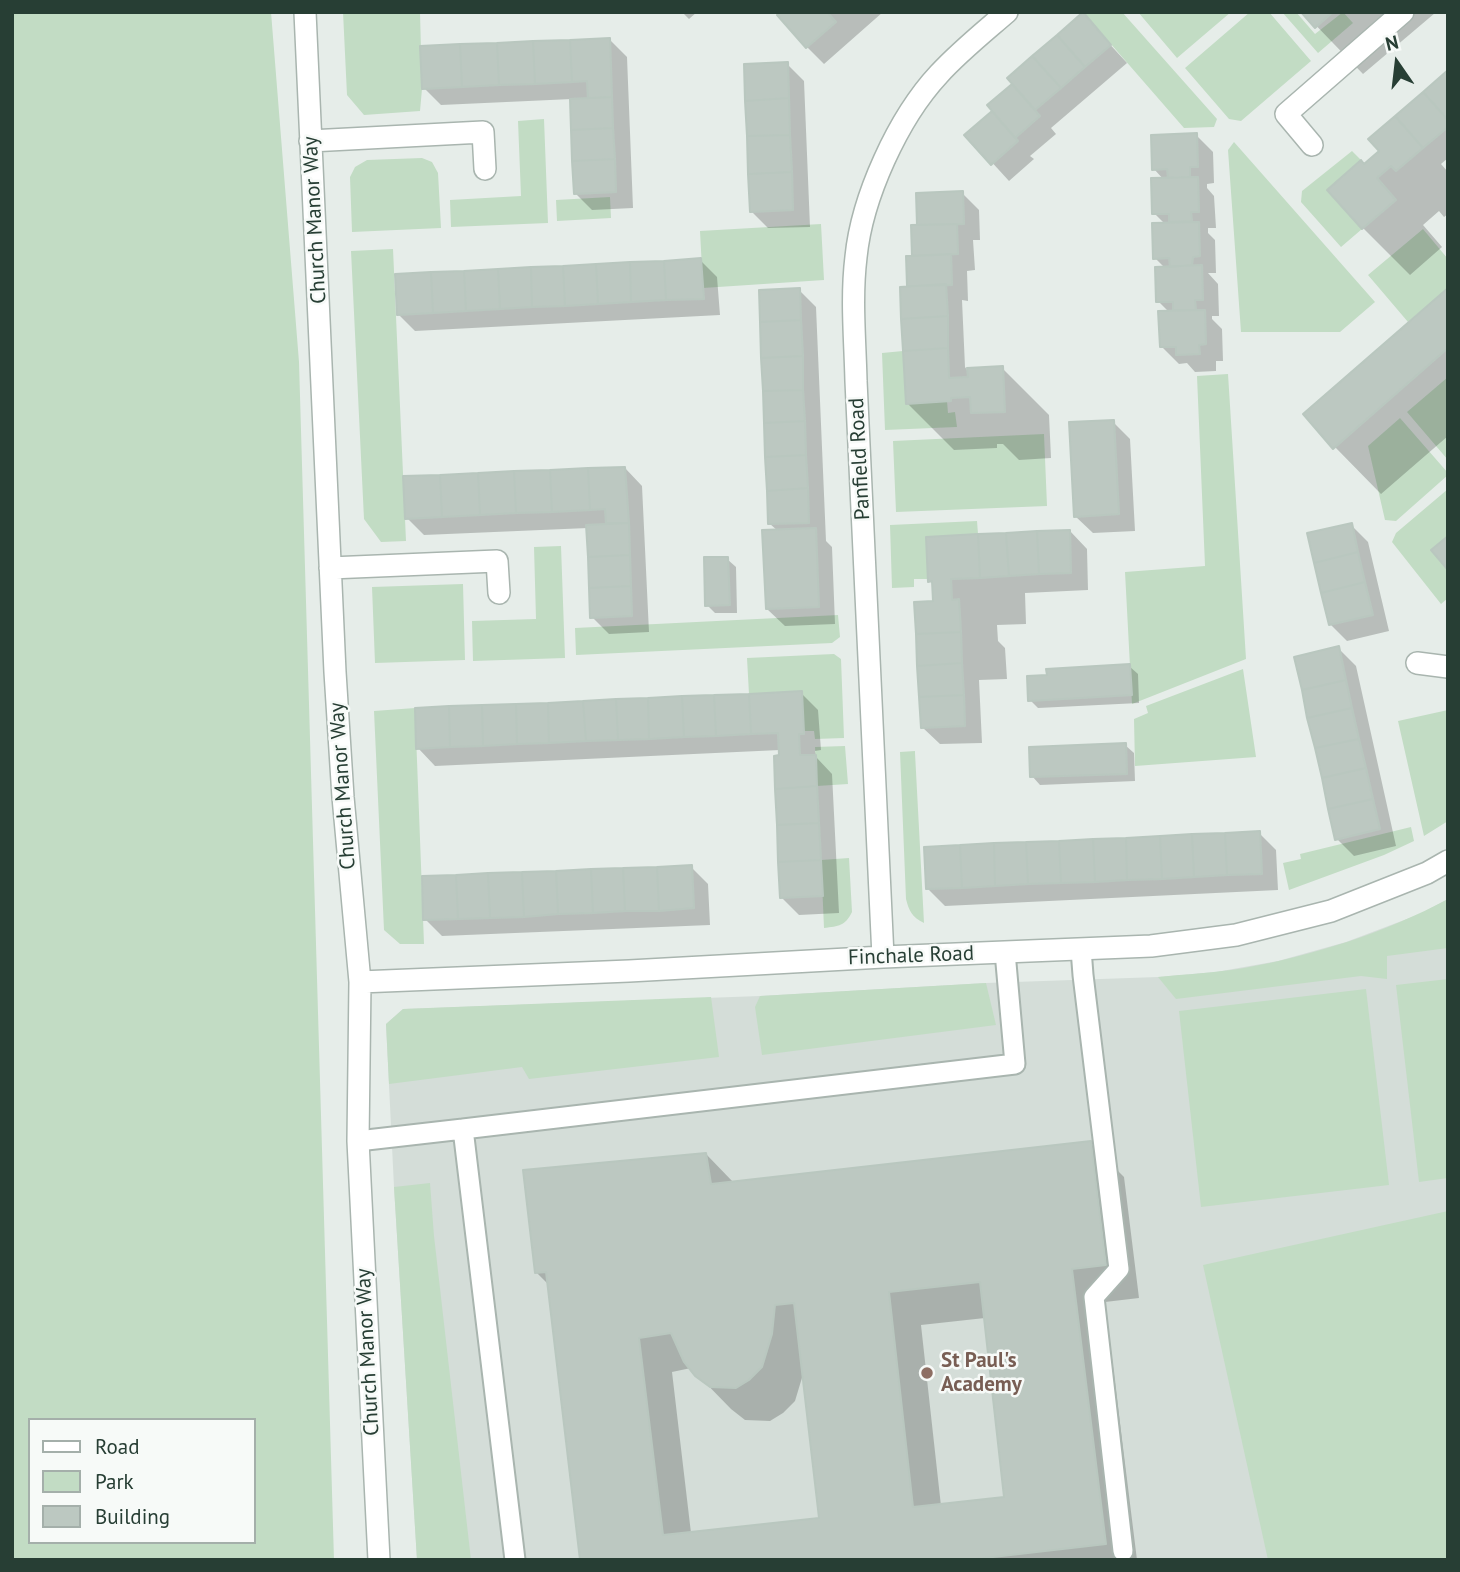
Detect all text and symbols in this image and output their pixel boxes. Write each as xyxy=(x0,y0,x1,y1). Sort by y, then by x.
north arrow xyxy=(1362,28,1432,98)
text: N xyxy=(1383,29,1401,56)
street label: Church Manor Way xyxy=(298,136,332,304)
street label: Panfield Road xyxy=(844,397,876,521)
street label: Church Manor Way xyxy=(325,701,361,871)
street label: Finchale Road xyxy=(847,941,975,971)
street label: Church Manor Way xyxy=(351,1268,385,1436)
place label: St Paul's Academy xyxy=(941,1348,1022,1398)
marker: St Paul's Academy xyxy=(919,1365,935,1381)
legend xyxy=(28,1418,256,1544)
text: Road xyxy=(95,1433,139,1460)
text: Park xyxy=(95,1468,134,1495)
text: Building xyxy=(95,1503,170,1530)

